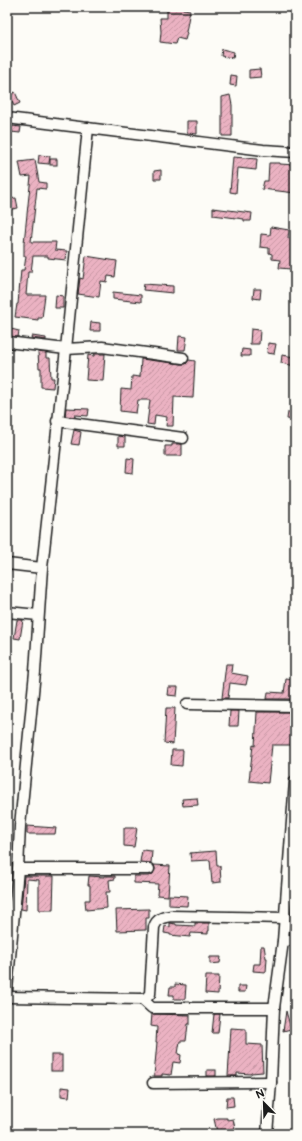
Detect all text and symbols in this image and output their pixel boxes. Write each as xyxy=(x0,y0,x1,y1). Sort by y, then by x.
north arrow xyxy=(244,1083,284,1123)
text: N xyxy=(254,1087,267,1102)

